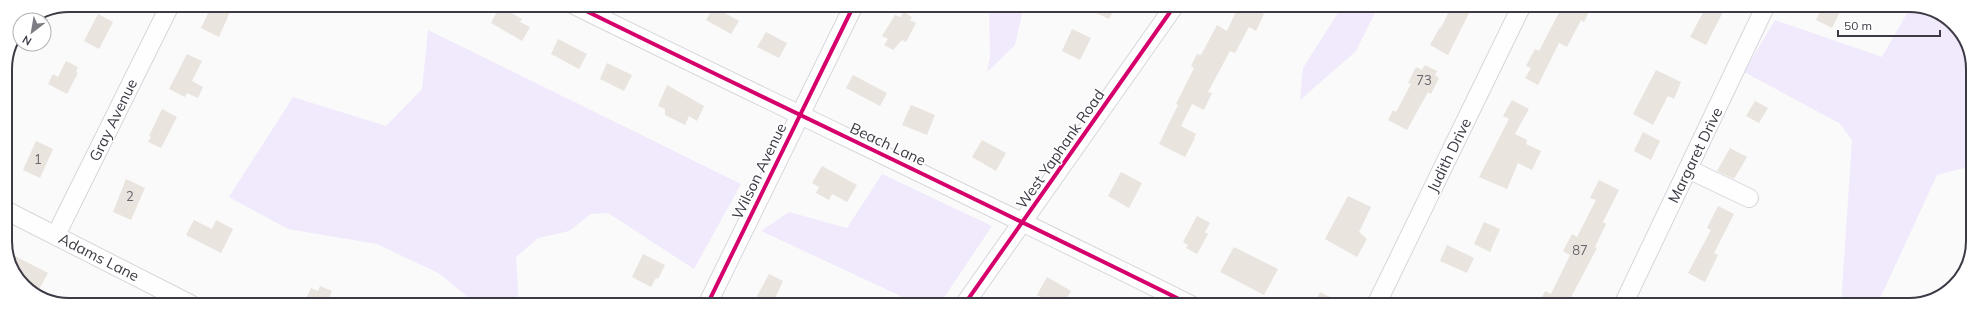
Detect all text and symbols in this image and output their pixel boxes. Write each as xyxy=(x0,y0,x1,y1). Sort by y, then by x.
north arrow xyxy=(12,12,52,52)
scale bar xyxy=(1838,12,1940,38)
text: 50 m xyxy=(1844,18,1872,33)
text: N xyxy=(20,32,34,49)
house number: 73 xyxy=(1416,72,1432,88)
street label: Gray Avenue xyxy=(85,76,141,164)
street label: West Yaphank Road xyxy=(1012,86,1108,212)
street label: Margaret Drive xyxy=(1664,104,1726,206)
street label: Judith Drive xyxy=(1423,115,1475,195)
street label: Beach Lane xyxy=(847,118,929,170)
street label: Wilson Avenue xyxy=(727,120,791,222)
house number: 1 xyxy=(34,151,42,167)
house number: 2 xyxy=(126,188,134,204)
street label: Adams Lane xyxy=(56,229,142,285)
house number: 87 xyxy=(1572,242,1588,258)

